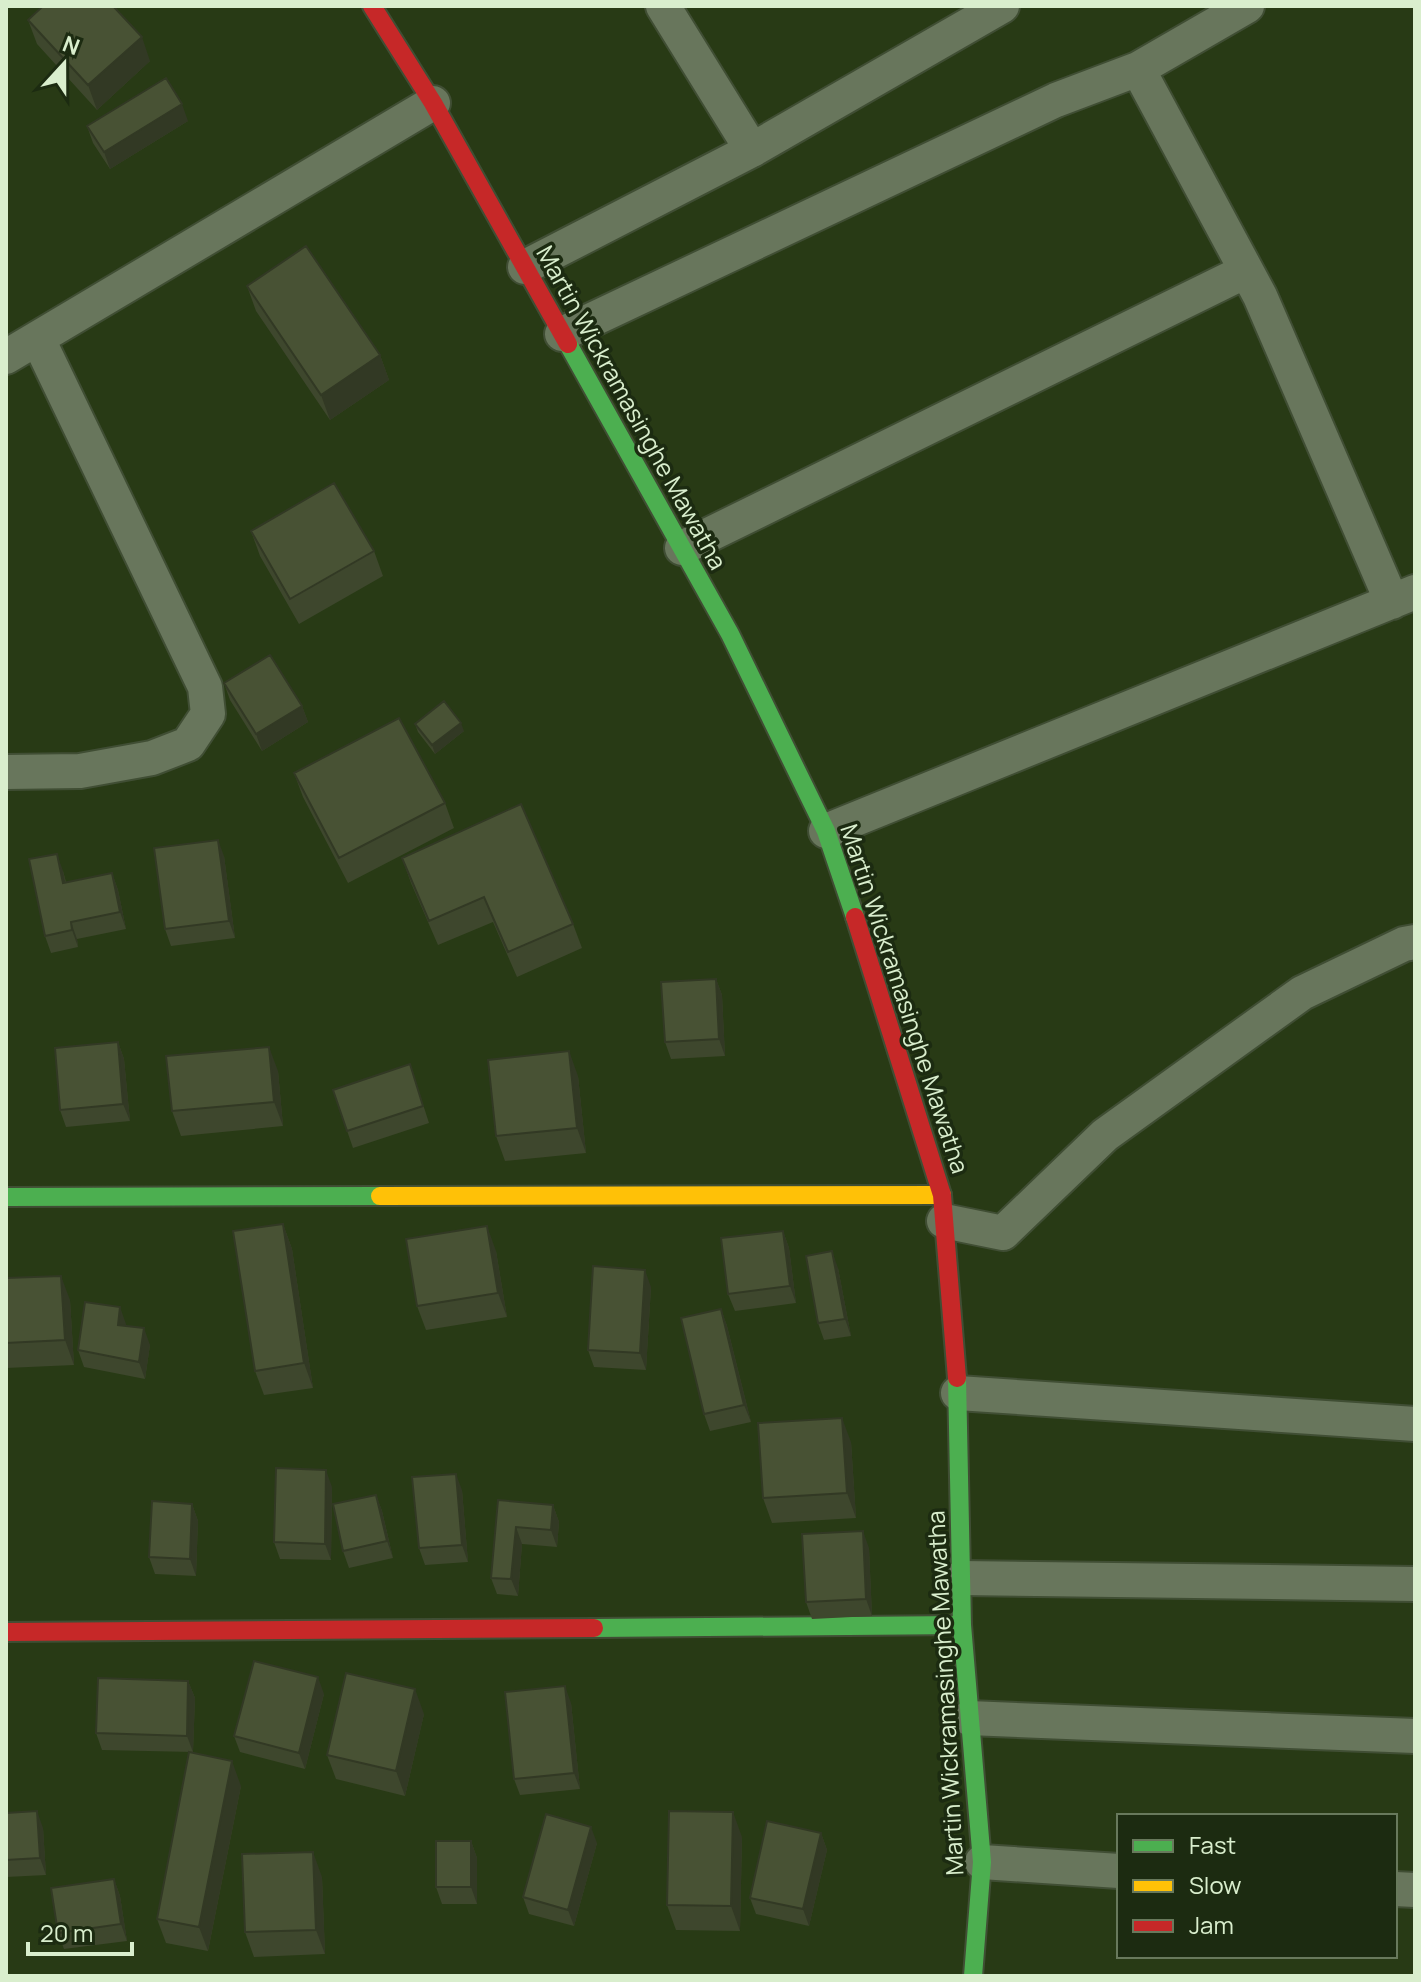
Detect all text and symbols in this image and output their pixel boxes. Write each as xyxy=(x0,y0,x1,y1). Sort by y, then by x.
north arrow xyxy=(24,24,104,104)
text: N xyxy=(58,28,84,62)
street label: Martin Wickramasinghe Mawatha xyxy=(529,239,735,575)
street label: Martin Wickramasinghe Mawatha xyxy=(833,820,978,1177)
street label: Martin Wickramasinghe Mawatha xyxy=(918,1510,971,1876)
legend xyxy=(1117,1814,1397,1958)
text: Fast xyxy=(1189,1828,1236,1861)
text: Slow xyxy=(1189,1868,1242,1901)
scale bar xyxy=(28,1906,132,1956)
text: Jam xyxy=(1189,1908,1234,1941)
text: 20 m xyxy=(40,1916,93,1949)

